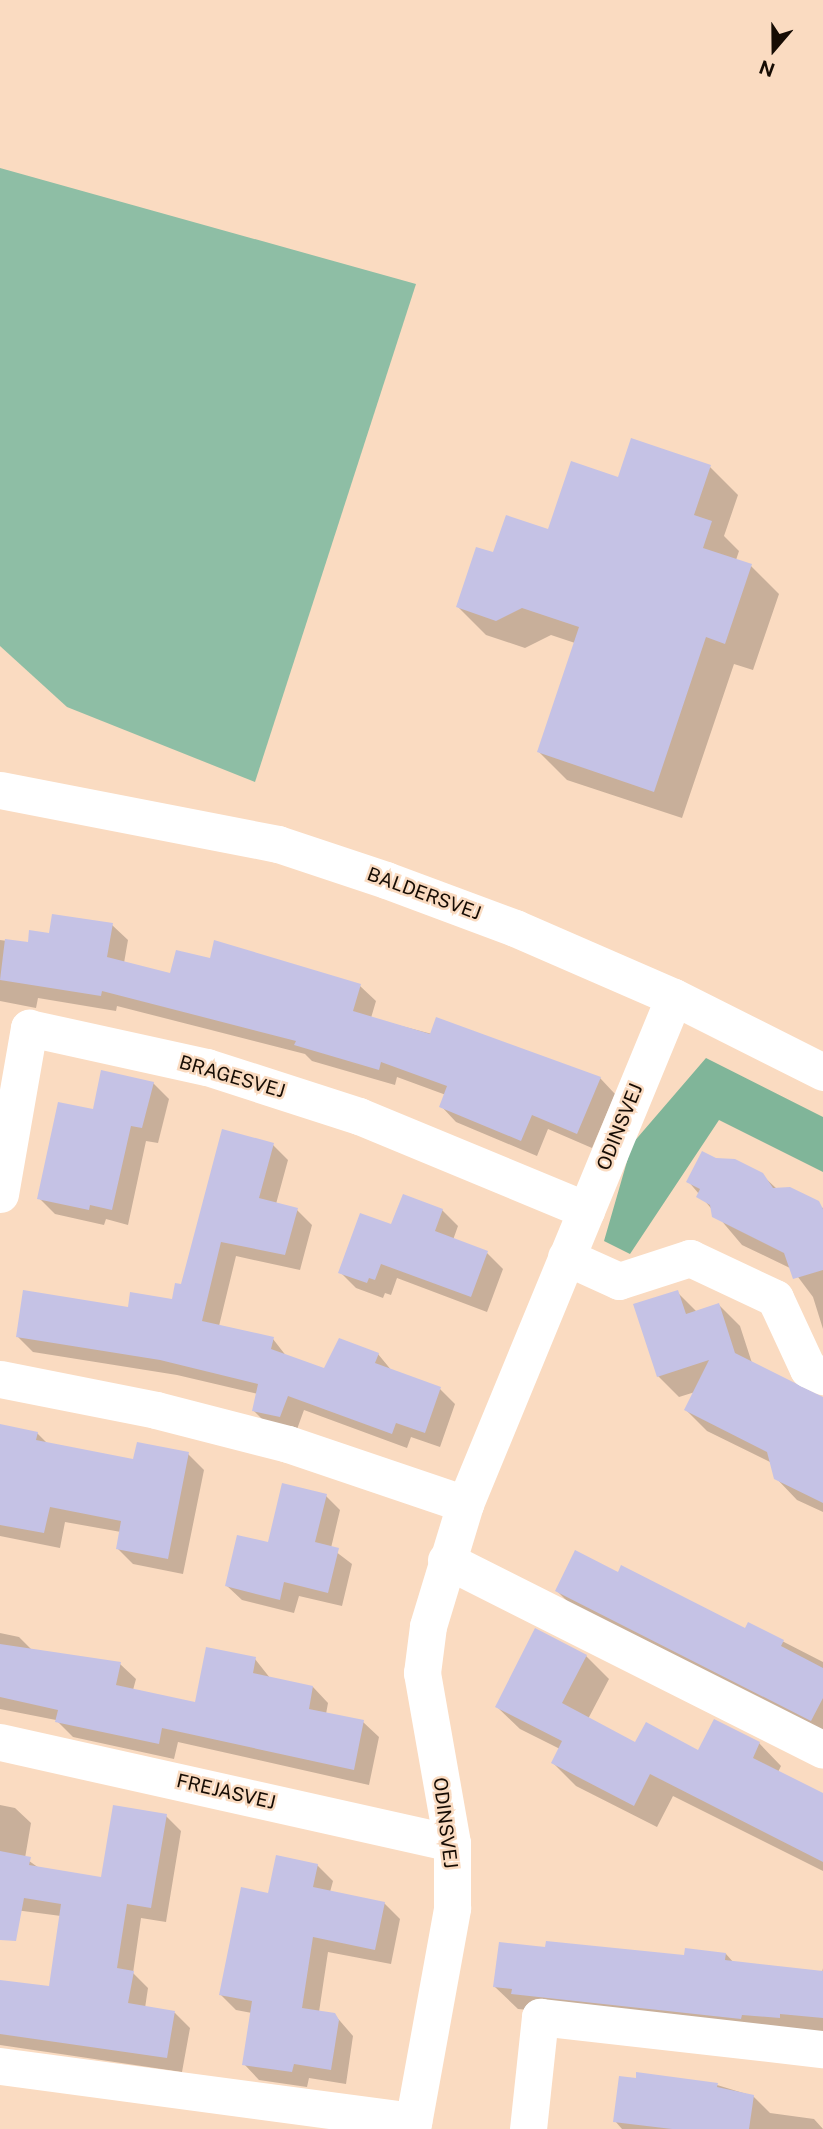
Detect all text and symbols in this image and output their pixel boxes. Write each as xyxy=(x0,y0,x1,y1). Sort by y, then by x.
north arrow xyxy=(739,14,809,84)
text: N xyxy=(756,56,778,82)
street label: BALDERSVEJ xyxy=(364,863,484,925)
street label: BRAGESVEJ xyxy=(176,1051,288,1103)
street label: ODINSVEJ xyxy=(592,1080,648,1174)
street label: FREJASVEJ xyxy=(174,1770,278,1814)
street label: ODINSVEJ xyxy=(428,1776,462,1870)

